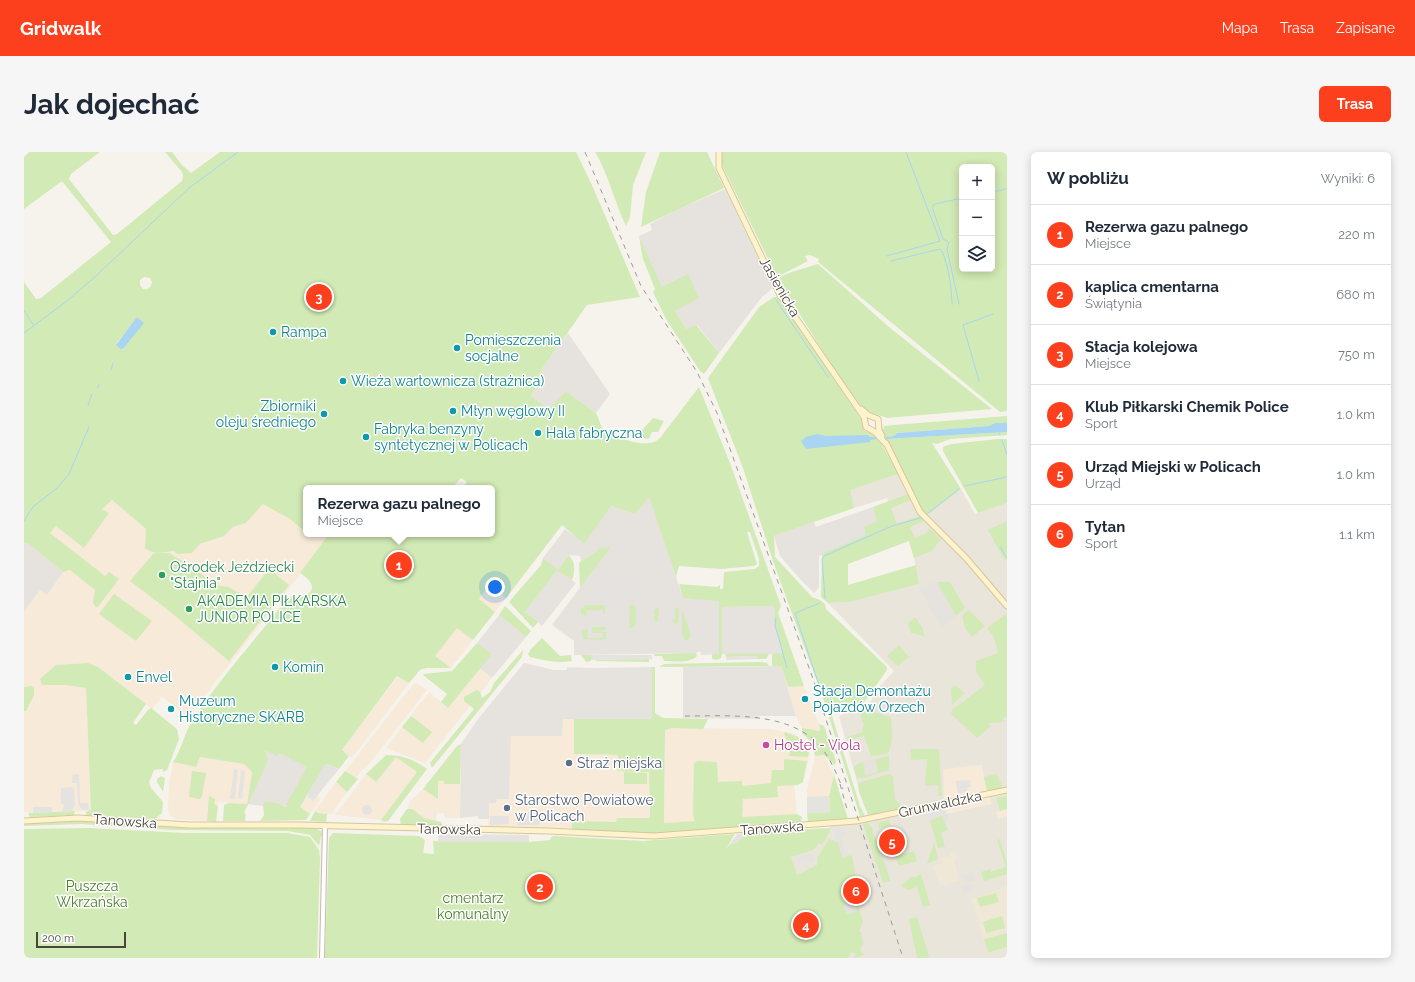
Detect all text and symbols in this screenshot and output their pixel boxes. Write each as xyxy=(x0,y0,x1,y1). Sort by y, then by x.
text: Gridwalk xyxy=(20,17,101,39)
text: Mapa xyxy=(1222,20,1258,36)
text: Trasa xyxy=(1280,20,1314,36)
text: Zapisane xyxy=(1336,20,1395,36)
button: Trasa xyxy=(1319,86,1391,122)
text: Jak dojechać xyxy=(24,88,200,121)
map controls xyxy=(959,164,995,272)
button: + xyxy=(959,164,995,200)
text: W pobliżu xyxy=(1047,168,1129,188)
text: Wyniki: 6 xyxy=(1321,171,1375,186)
button: − xyxy=(959,200,995,236)
text: Rezerwa gazu palnego xyxy=(1085,218,1248,236)
text: 1 xyxy=(1057,227,1063,242)
text: 220 m xyxy=(1338,227,1375,242)
button: layers xyxy=(959,236,995,272)
text: Miejsce xyxy=(1085,236,1131,251)
street label: Jasienicka xyxy=(757,254,803,320)
text: kaplica cmentarna xyxy=(1085,278,1219,296)
pin: 3 xyxy=(306,282,332,312)
text: 2 xyxy=(1056,287,1064,302)
text: 680 m xyxy=(1336,287,1375,302)
text: Świątynia xyxy=(1085,296,1142,311)
place label: Rampa xyxy=(281,324,327,340)
marker: Rampa xyxy=(268,327,278,337)
place label: Pomieszczenia socjalne xyxy=(465,332,561,364)
text: Stacja kolejowa xyxy=(1085,338,1198,356)
marker: Pomieszczenia socjalne xyxy=(452,343,462,353)
text: 3 xyxy=(1056,347,1064,362)
text: 750 m xyxy=(1338,347,1375,362)
text: Miejsce xyxy=(1085,356,1131,371)
place label: Wieża wartownicza (strażnica) xyxy=(351,373,544,389)
marker: Wieża wartownicza (strażnica) xyxy=(338,376,348,386)
place label: Zbiorniki oleju średniego xyxy=(216,398,316,430)
text: Klub Piłkarski Chemik Police xyxy=(1085,398,1289,416)
place label: Młyn węglowy II xyxy=(461,403,565,419)
marker: Młyn węglowy II xyxy=(448,406,458,416)
text: 4 xyxy=(1056,407,1064,422)
text: 1.0 km xyxy=(1337,407,1375,422)
marker: Zbiorniki oleju średniego xyxy=(319,409,329,419)
text: Sport xyxy=(1085,416,1118,431)
place label: Fabryka benzyny syntetycznej w Policach xyxy=(374,421,528,453)
place label: Hala fabryczna xyxy=(546,425,642,441)
marker: Hala fabryczna xyxy=(533,428,543,438)
marker: Fabryka benzyny syntetycznej w Policach xyxy=(361,432,371,442)
text: Urząd Miejski w Policach xyxy=(1085,458,1261,476)
text: 5 xyxy=(1056,467,1064,482)
text: 1.0 km xyxy=(1337,467,1375,482)
text: Urząd xyxy=(1085,476,1121,491)
popup xyxy=(303,485,495,537)
text: Rezerwa gazu palnego xyxy=(317,495,481,513)
text: Miejsce xyxy=(317,513,363,528)
text: Tytan xyxy=(1085,518,1125,536)
text: 6 xyxy=(1056,527,1064,542)
text: 1.1 km xyxy=(1339,527,1375,542)
text: Sport xyxy=(1085,536,1118,551)
pin: 1 xyxy=(386,550,412,580)
place label: Ośrodek Jeździecki "Stajnia" xyxy=(170,559,294,591)
marker: Ośrodek Jeździecki "Stajnia" xyxy=(157,570,167,580)
your location xyxy=(485,577,505,597)
place label: AKADEMIA PIŁKARSKA JUNIOR POLICE xyxy=(197,593,347,625)
marker: AKADEMIA PIŁKARSKA JUNIOR POLICE xyxy=(184,604,194,614)
place label: Komin xyxy=(283,659,324,675)
marker: Komin xyxy=(270,662,280,672)
place label: Envel xyxy=(136,669,172,685)
marker: Envel xyxy=(123,672,133,682)
place label: Stacja Demontażu Pojazdów Orzech xyxy=(813,683,931,715)
place label: Muzeum Historyczne SKARB xyxy=(179,693,304,725)
marker: Stacja Demontażu Pojazdów Orzech xyxy=(800,694,810,704)
marker: Muzeum Historyczne SKARB xyxy=(166,704,176,714)
place label: Hostel - Viola xyxy=(774,737,860,753)
marker: Hostel - Viola xyxy=(761,740,771,750)
place label: Straż miejska xyxy=(577,755,662,771)
marker: Straż miejska xyxy=(564,758,574,768)
street label: Grunwaldzka xyxy=(897,787,983,821)
place label: Starostwo Powiatowe w Policach xyxy=(515,792,654,824)
marker: Starostwo Powiatowe w Policach xyxy=(502,803,512,813)
street label: Tanowska xyxy=(93,811,157,831)
street label: Tanowska xyxy=(740,818,804,838)
street label: Tanowska xyxy=(417,820,481,838)
pin: 5 xyxy=(879,827,905,857)
pin: 2 xyxy=(527,872,553,902)
pin: 6 xyxy=(843,876,869,906)
park label: Puszcza Wkrzańska xyxy=(56,878,128,910)
park label: cmentarz komunalny xyxy=(437,890,509,922)
pin: 4 xyxy=(793,910,819,940)
scale bar xyxy=(36,930,126,949)
text: 200 m xyxy=(42,932,74,945)

